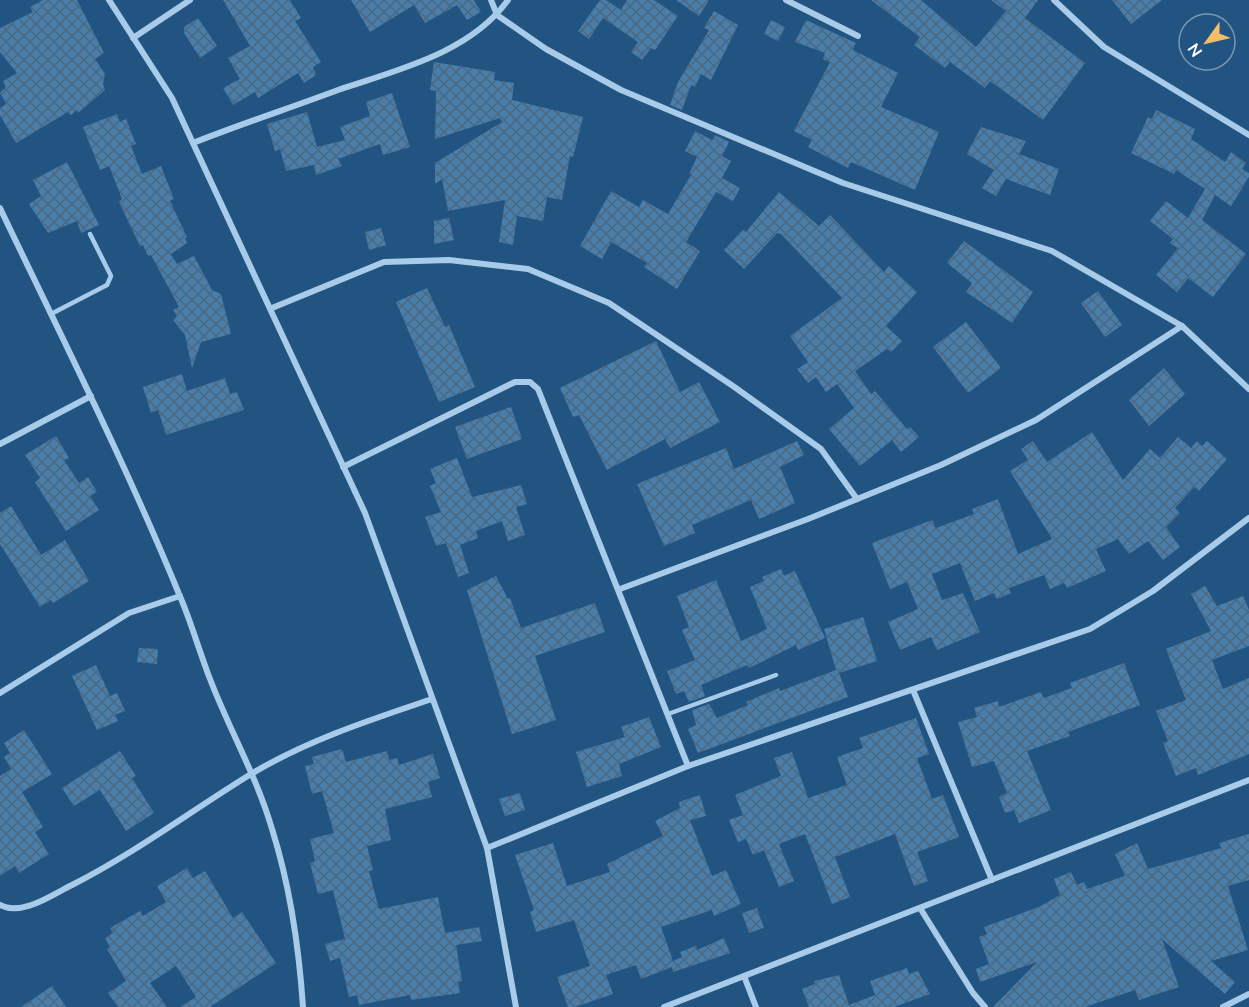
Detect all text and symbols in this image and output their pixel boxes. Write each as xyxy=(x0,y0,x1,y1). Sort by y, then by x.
north arrow xyxy=(1177,12,1237,72)
text: N xyxy=(1183,40,1206,61)

